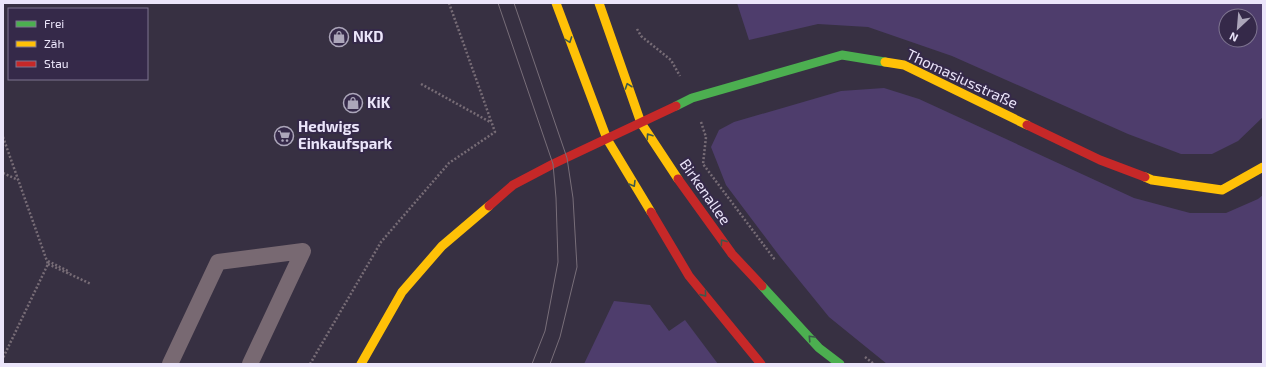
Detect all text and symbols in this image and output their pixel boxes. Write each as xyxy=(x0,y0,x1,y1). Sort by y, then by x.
legend xyxy=(8,8,148,80)
north arrow xyxy=(1218,8,1258,48)
text: Frei xyxy=(44,16,64,30)
shop icon: NKD xyxy=(328,26,350,48)
place label: NKD xyxy=(353,27,384,45)
text: N xyxy=(1227,30,1240,45)
text: Zäh xyxy=(44,36,64,50)
one-way arrow xyxy=(565,36,573,43)
street label: Thomasiusstraße xyxy=(904,44,1021,112)
text: Stau xyxy=(44,56,69,70)
one-way arrow xyxy=(624,83,633,90)
shop icon: KiK xyxy=(342,92,364,114)
place label: KiK xyxy=(367,93,391,111)
place label: Hedwigs Einkaufspark xyxy=(298,117,393,152)
supermarket icon: Hedwigs Einkaufspark xyxy=(273,125,295,147)
one-way arrow xyxy=(647,133,654,140)
street label: Birkenallee xyxy=(677,155,735,228)
one-way arrow xyxy=(629,180,636,187)
one-way arrow xyxy=(721,240,728,247)
one-way arrow xyxy=(699,289,706,296)
one-way arrow xyxy=(808,336,815,343)

